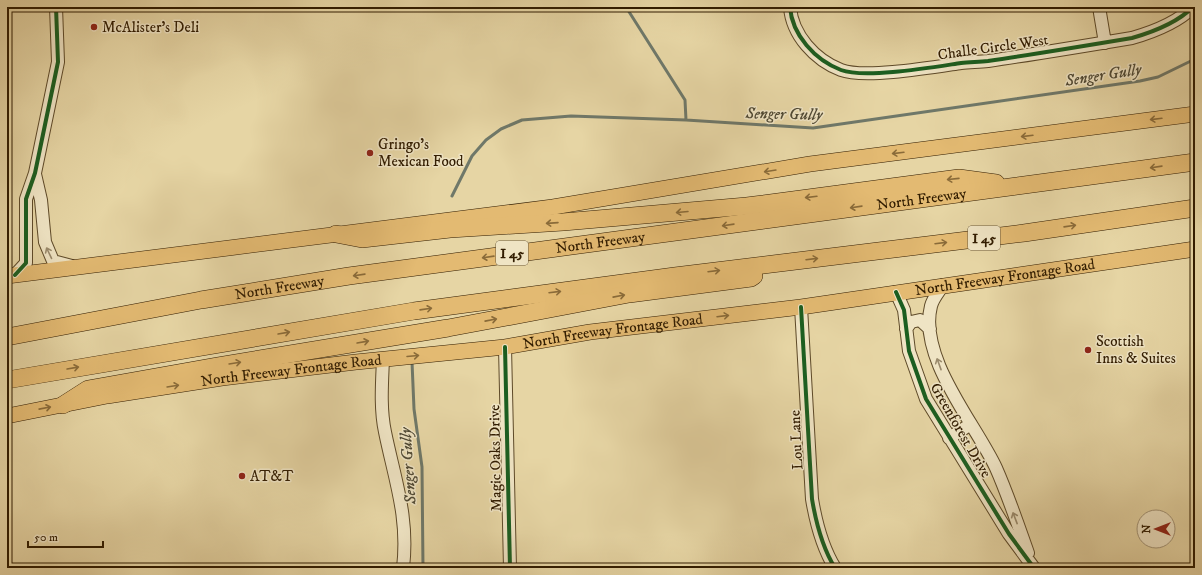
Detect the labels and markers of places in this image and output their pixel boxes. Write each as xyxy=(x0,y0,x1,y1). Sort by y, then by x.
place label: McAlister's Deli xyxy=(102,18,199,37)
marker: McAlister's Deli xyxy=(89,22,99,32)
place label: Gringo's Mexican Food xyxy=(378,135,464,171)
marker: Gringo's Mexican Food xyxy=(365,148,375,158)
place label: Scottish Inns & Suites xyxy=(1096,332,1176,368)
marker: Scottish Inns & Suites xyxy=(1083,345,1093,355)
place label: AT&T xyxy=(250,467,294,486)
marker: AT&T xyxy=(237,471,247,481)

